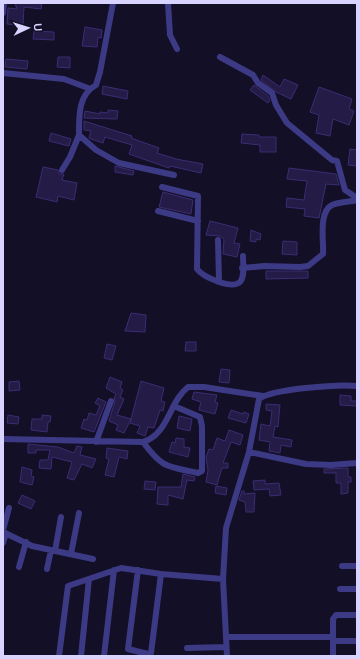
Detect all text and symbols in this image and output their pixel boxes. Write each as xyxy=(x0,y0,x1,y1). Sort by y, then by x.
north arrow xyxy=(8,8,48,48)
text: U xyxy=(30,23,45,32)

